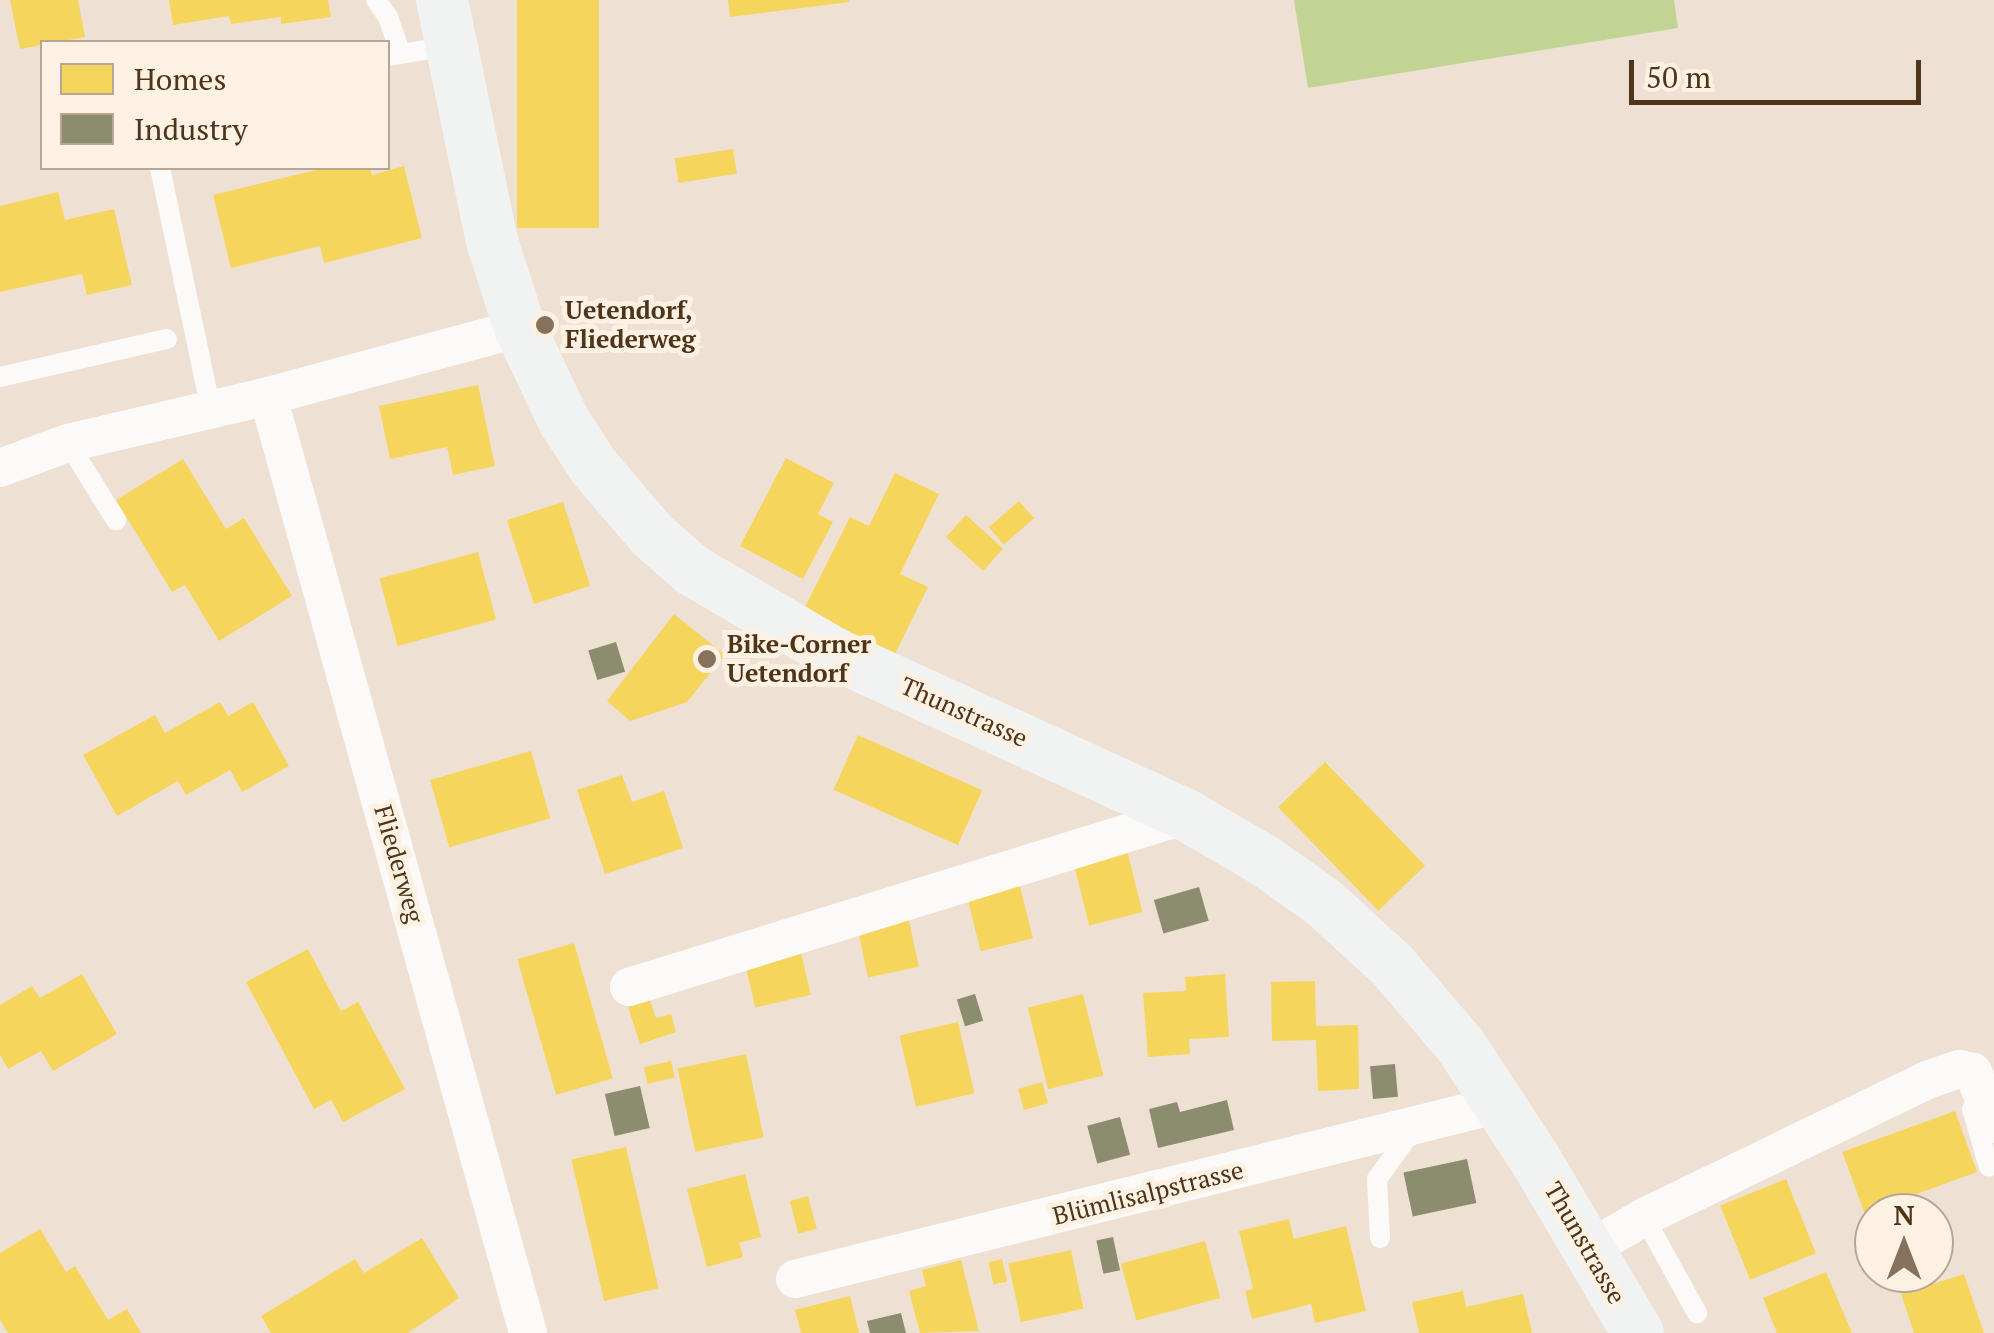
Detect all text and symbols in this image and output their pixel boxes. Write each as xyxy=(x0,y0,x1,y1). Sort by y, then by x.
legend xyxy=(40,40,390,170)
scale bar xyxy=(1634,40,1926,102)
text: 50 m xyxy=(1646,57,1711,97)
text: Homes xyxy=(134,59,226,99)
text: Industry xyxy=(134,109,248,149)
place label: Uetendorf, Fliederweg xyxy=(565,296,696,355)
marker: Uetendorf, Fliederweg xyxy=(534,314,556,336)
place label: Bike-Corner Uetendorf xyxy=(727,630,871,689)
marker: Bike-Corner Uetendorf xyxy=(696,648,718,670)
street label: Thunstrasse xyxy=(896,671,1032,753)
street label: Fliederweg xyxy=(368,802,430,926)
street label: Blümlisalpstrasse xyxy=(1050,1155,1246,1231)
street label: Thunstrasse xyxy=(1538,1177,1632,1309)
north arrow xyxy=(1854,1193,1954,1293)
text: N xyxy=(1893,1196,1915,1233)

